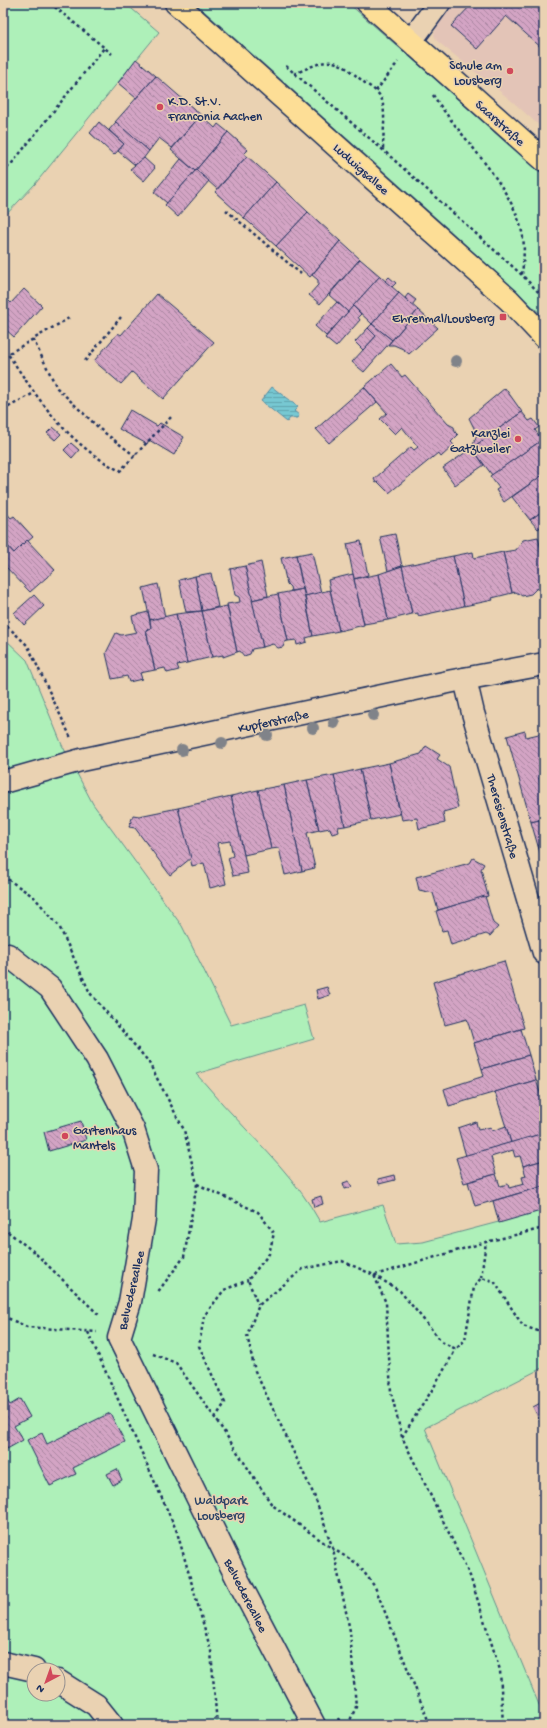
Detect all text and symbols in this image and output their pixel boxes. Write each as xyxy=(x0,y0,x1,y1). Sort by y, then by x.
place label: Schule am Lousberg xyxy=(449,59,502,89)
marker: Schule am Lousberg xyxy=(505,66,515,76)
place label: K.D. St.V. Franconia Aachen xyxy=(167,95,263,125)
street label: Saarstraße xyxy=(471,98,527,150)
marker: K.D. St.V. Franconia Aachen xyxy=(155,102,165,112)
street label: Ludwigsallee xyxy=(329,141,392,199)
place label: Ehrenmal/Lousberg xyxy=(392,312,495,327)
marker: Ehrenmal/Lousberg xyxy=(498,312,508,322)
place label: Kanzlei Gatzweiler xyxy=(450,427,511,457)
marker: Kanzlei Gatzweiler xyxy=(513,434,523,444)
street label: Kupferstraße xyxy=(237,708,310,737)
street label: Theresienstraße xyxy=(482,772,521,861)
place label: Gartenhaus Mantels xyxy=(73,1124,138,1154)
marker: Gartenhaus Mantels xyxy=(60,1131,70,1141)
street label: Belvedereallee xyxy=(116,1249,149,1333)
park label: Waldpark Lousberg xyxy=(195,1494,249,1524)
street label: Belvedereallee xyxy=(219,1556,270,1636)
north arrow xyxy=(26,1662,66,1702)
text: N xyxy=(34,1681,47,1695)

